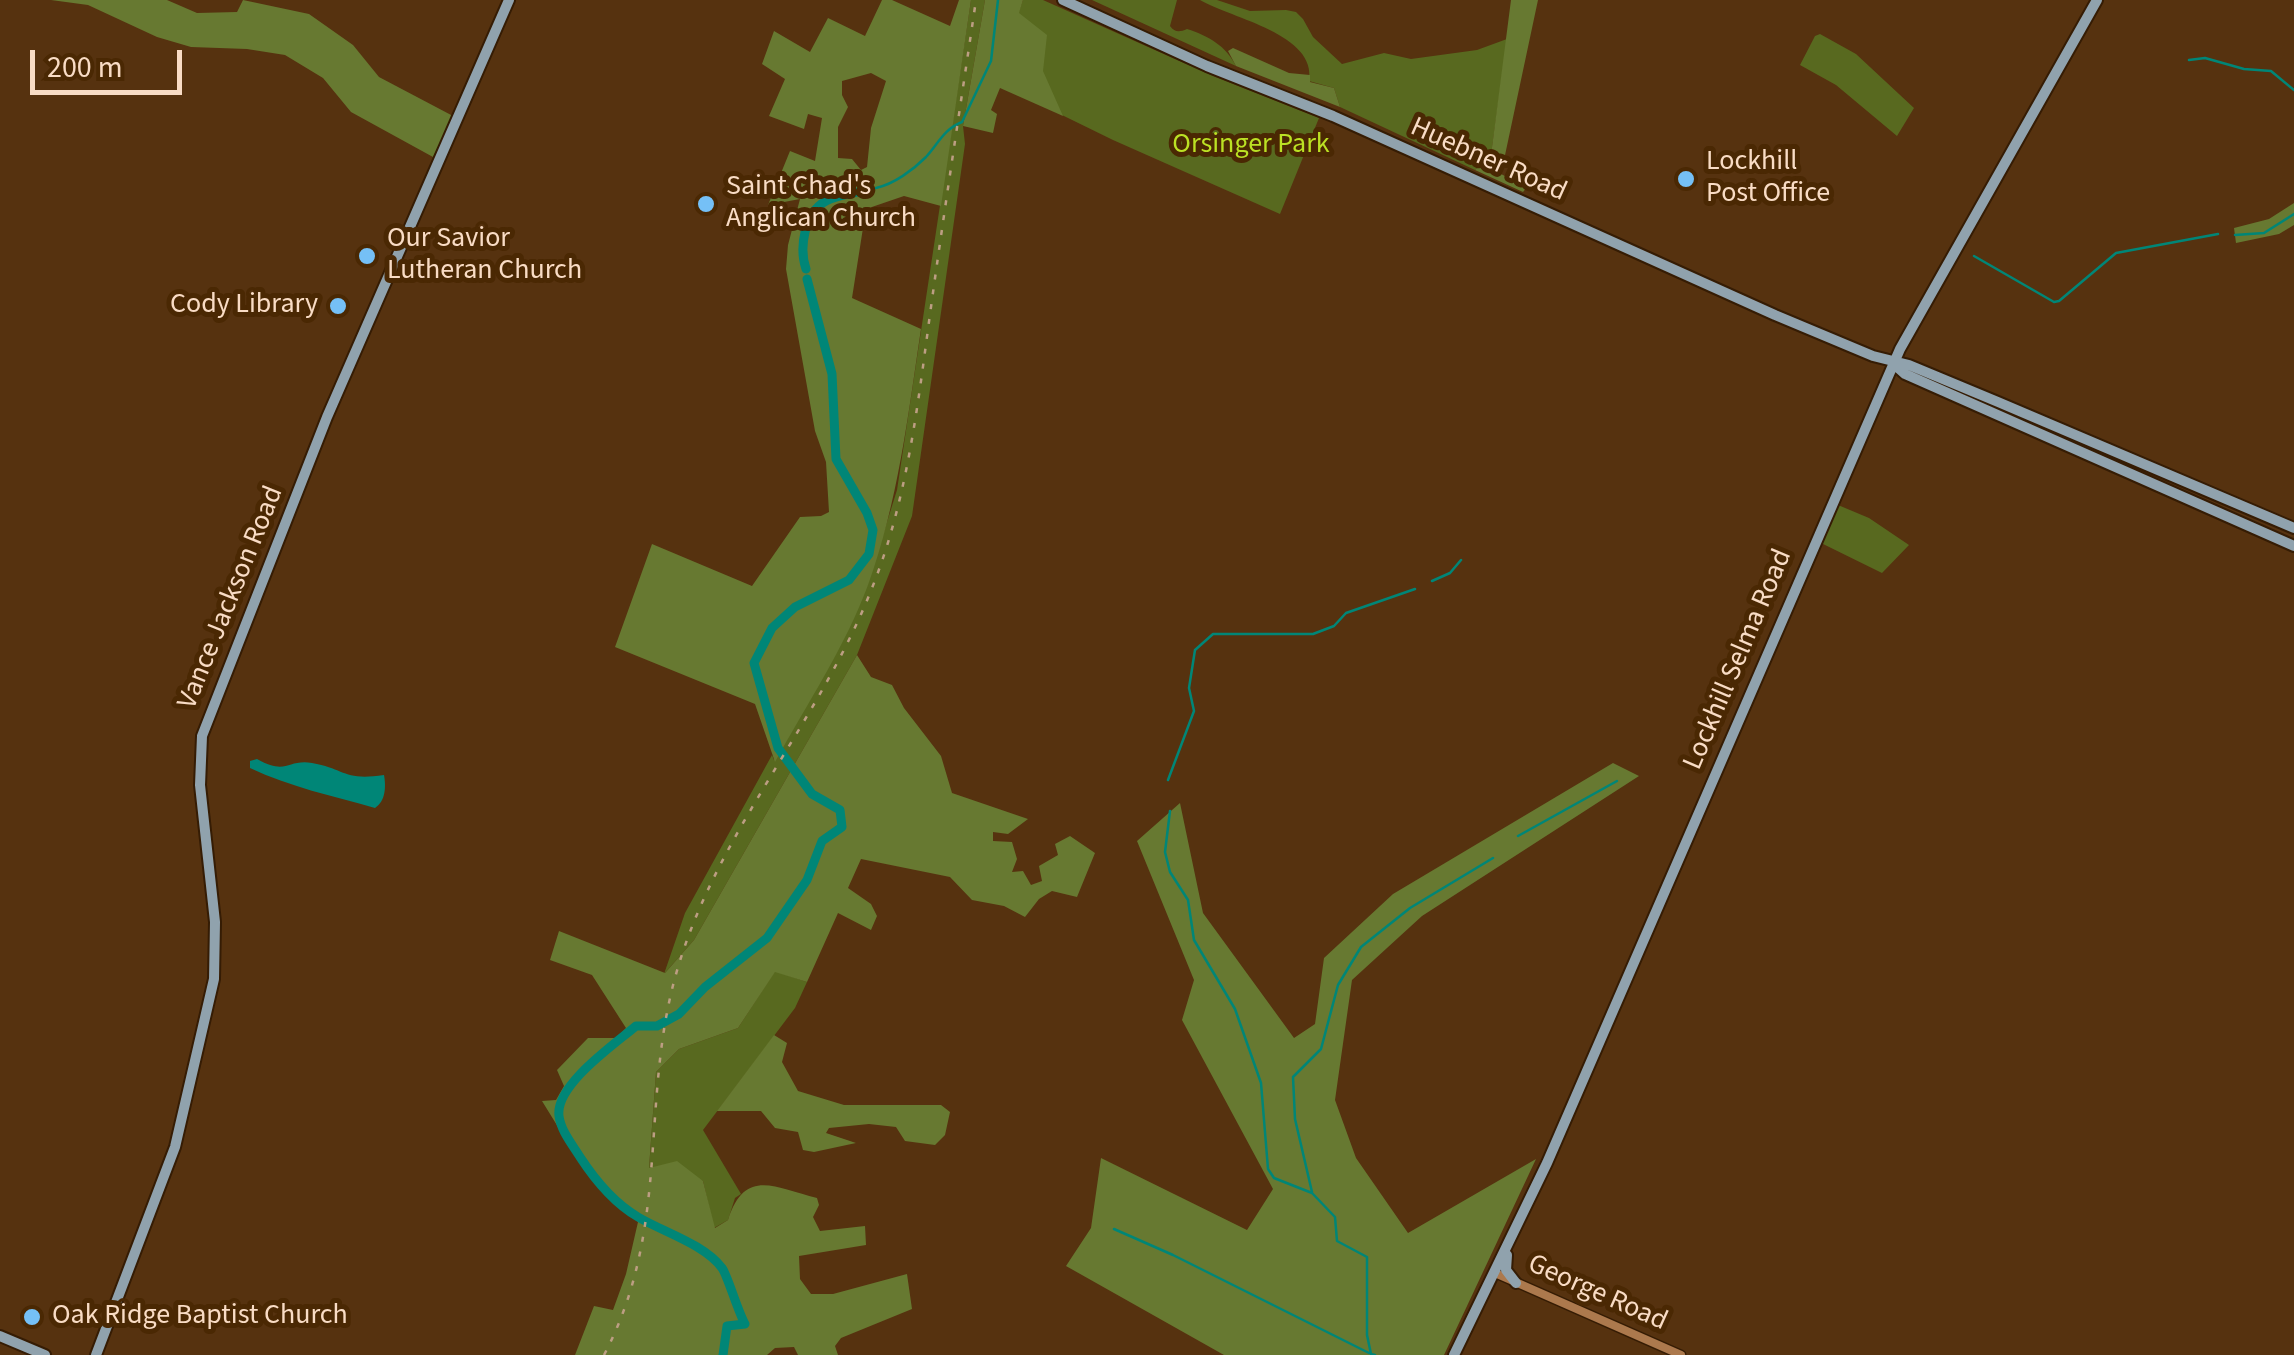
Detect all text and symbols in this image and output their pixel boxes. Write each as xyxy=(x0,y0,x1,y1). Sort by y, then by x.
scale bar xyxy=(35,30,188,92)
text: 200 m xyxy=(47,46,123,89)
street label: Huebner Road xyxy=(1405,112,1571,210)
park label: Orsinger Park xyxy=(1172,129,1330,163)
place label: Lockhill Post Office xyxy=(1706,146,1830,212)
marker: Lockhill Post Office xyxy=(1675,168,1697,190)
place label: Saint Chad's Anglican Church xyxy=(726,171,916,237)
marker: Saint Chad's Anglican Church xyxy=(695,193,717,215)
place label: Our Savior Lutheran Church xyxy=(387,223,582,289)
marker: Our Savior Lutheran Church xyxy=(356,245,378,267)
place label: Cody Library xyxy=(170,289,318,323)
marker: Cody Library xyxy=(327,295,349,317)
street label: Vance Jackson Road xyxy=(172,482,292,714)
street label: Lockhill Selma Road xyxy=(1677,545,1801,775)
street label: George Road xyxy=(1522,1248,1672,1340)
place label: Oak Ridge Baptist Church xyxy=(52,1300,348,1334)
marker: Oak Ridge Baptist Church xyxy=(21,1306,43,1328)

